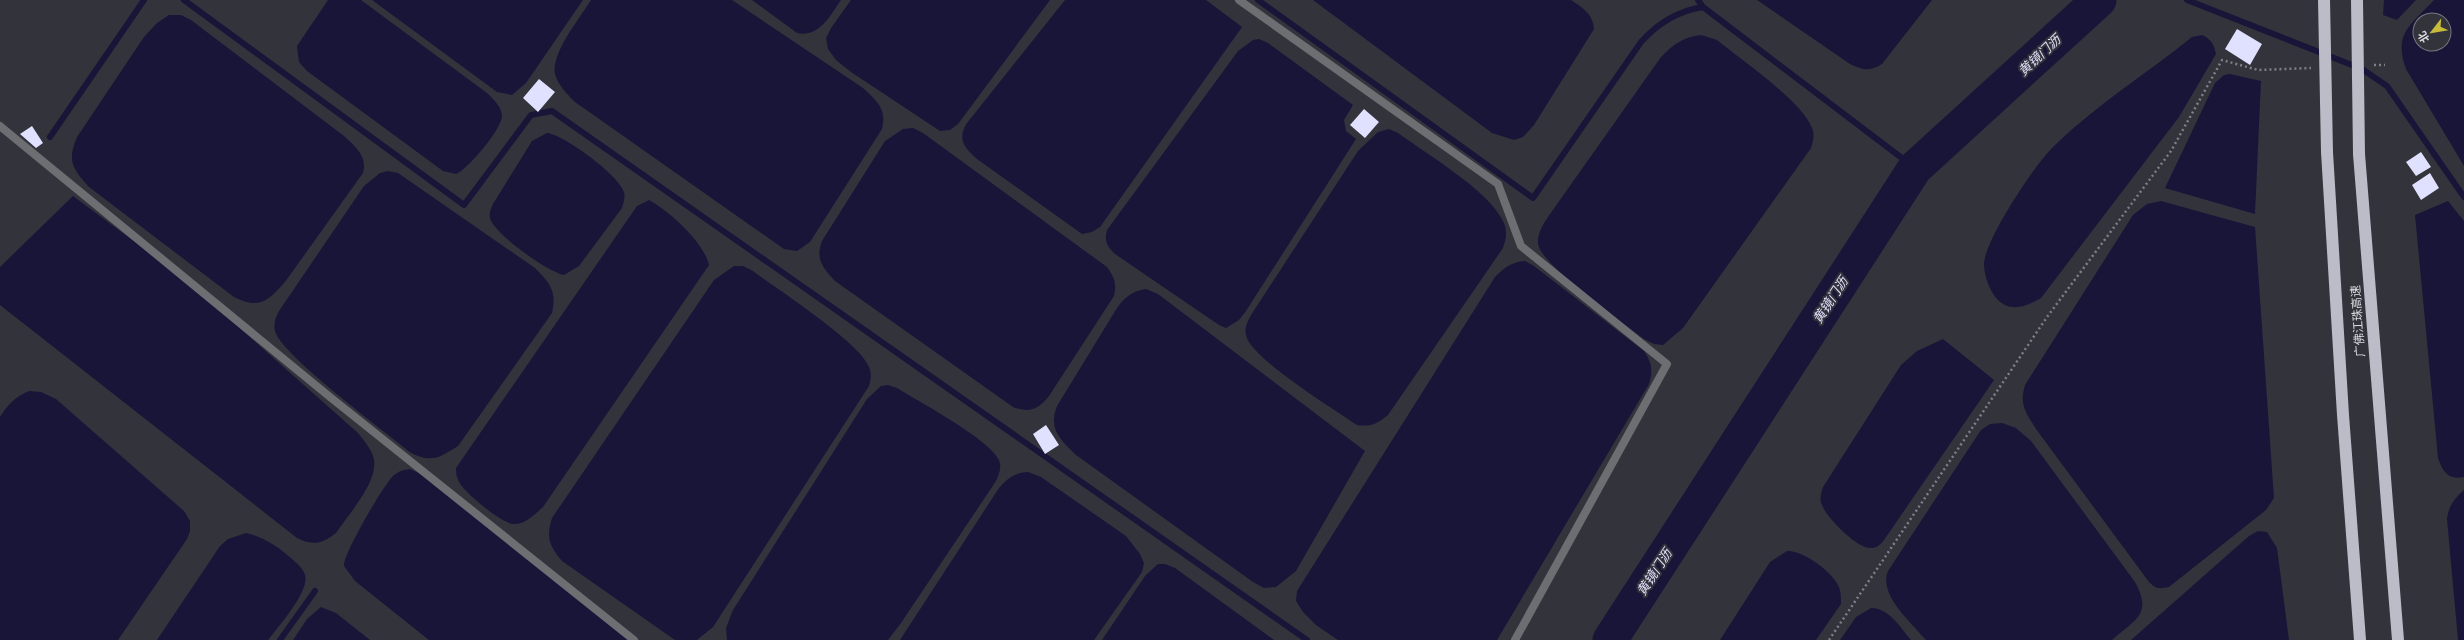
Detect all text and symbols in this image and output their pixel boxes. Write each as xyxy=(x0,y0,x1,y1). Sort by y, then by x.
north arrow xyxy=(2412,12,2452,52)
text: 北 xyxy=(2415,29,2432,45)
water label: 黄镜门沥 xyxy=(2015,30,2066,79)
water label: 黄镜门沥 xyxy=(1809,272,1853,327)
street label: 广佛江珠高速 xyxy=(2348,285,2367,357)
water label: 黄镜门沥 xyxy=(1633,544,1677,599)

